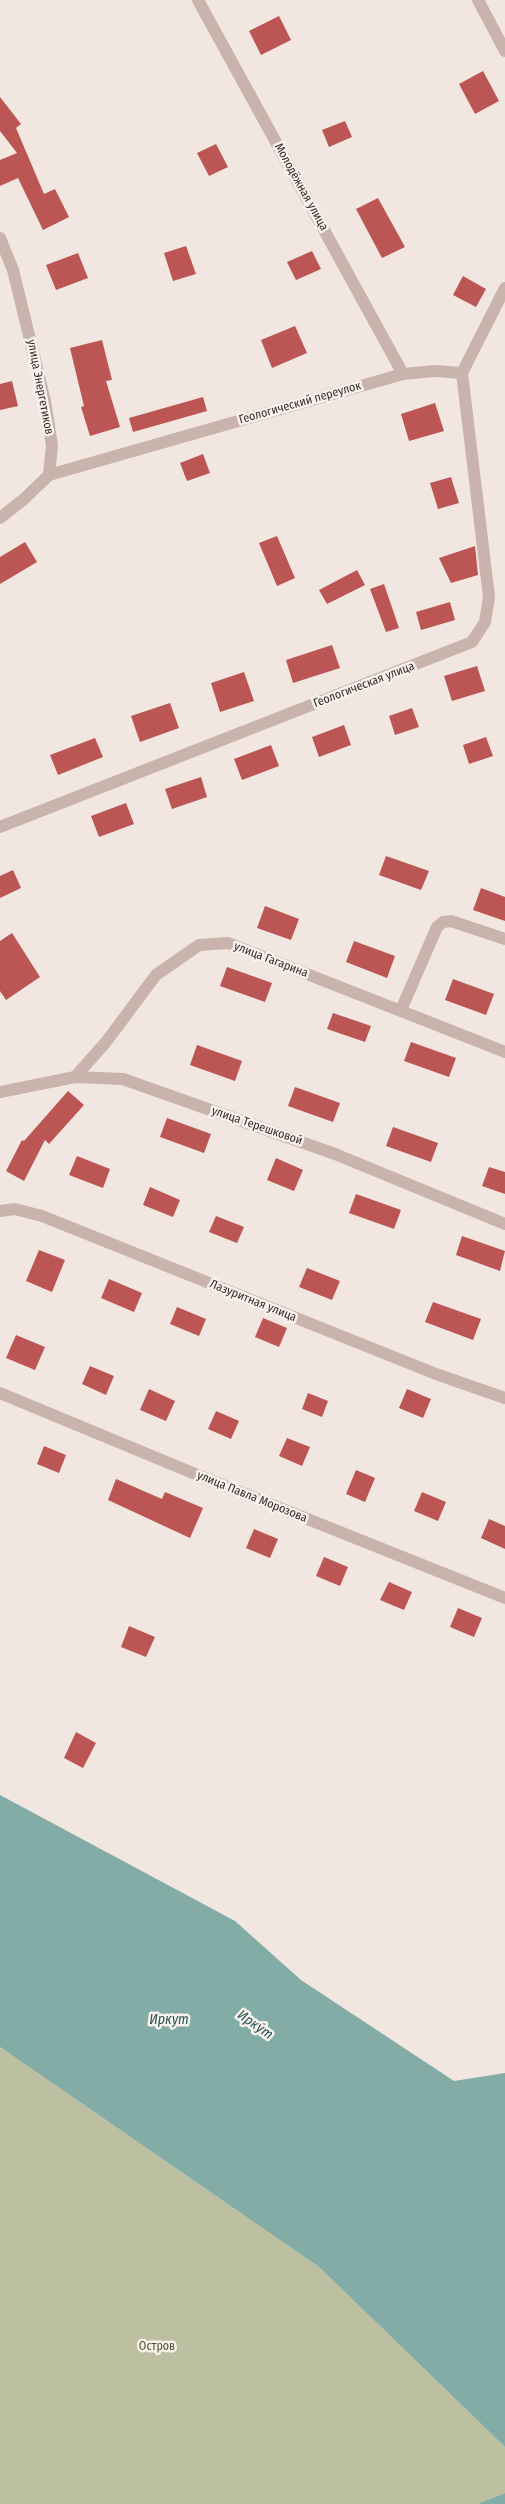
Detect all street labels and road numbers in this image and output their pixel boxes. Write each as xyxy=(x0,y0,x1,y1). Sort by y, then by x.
street label: Молодёжная улица xyxy=(271,141,331,233)
street label: улица Энергетиков xyxy=(24,338,56,436)
street label: Геологический переулок xyxy=(237,379,363,427)
street label: Геологическая улица xyxy=(311,659,417,711)
street label: улица Гагарина xyxy=(232,939,310,981)
street label: улица Терешковой xyxy=(210,1104,304,1148)
street label: Лазуритная улица xyxy=(208,1277,298,1325)
street label: улица Павла Морозова xyxy=(195,1468,309,1526)

